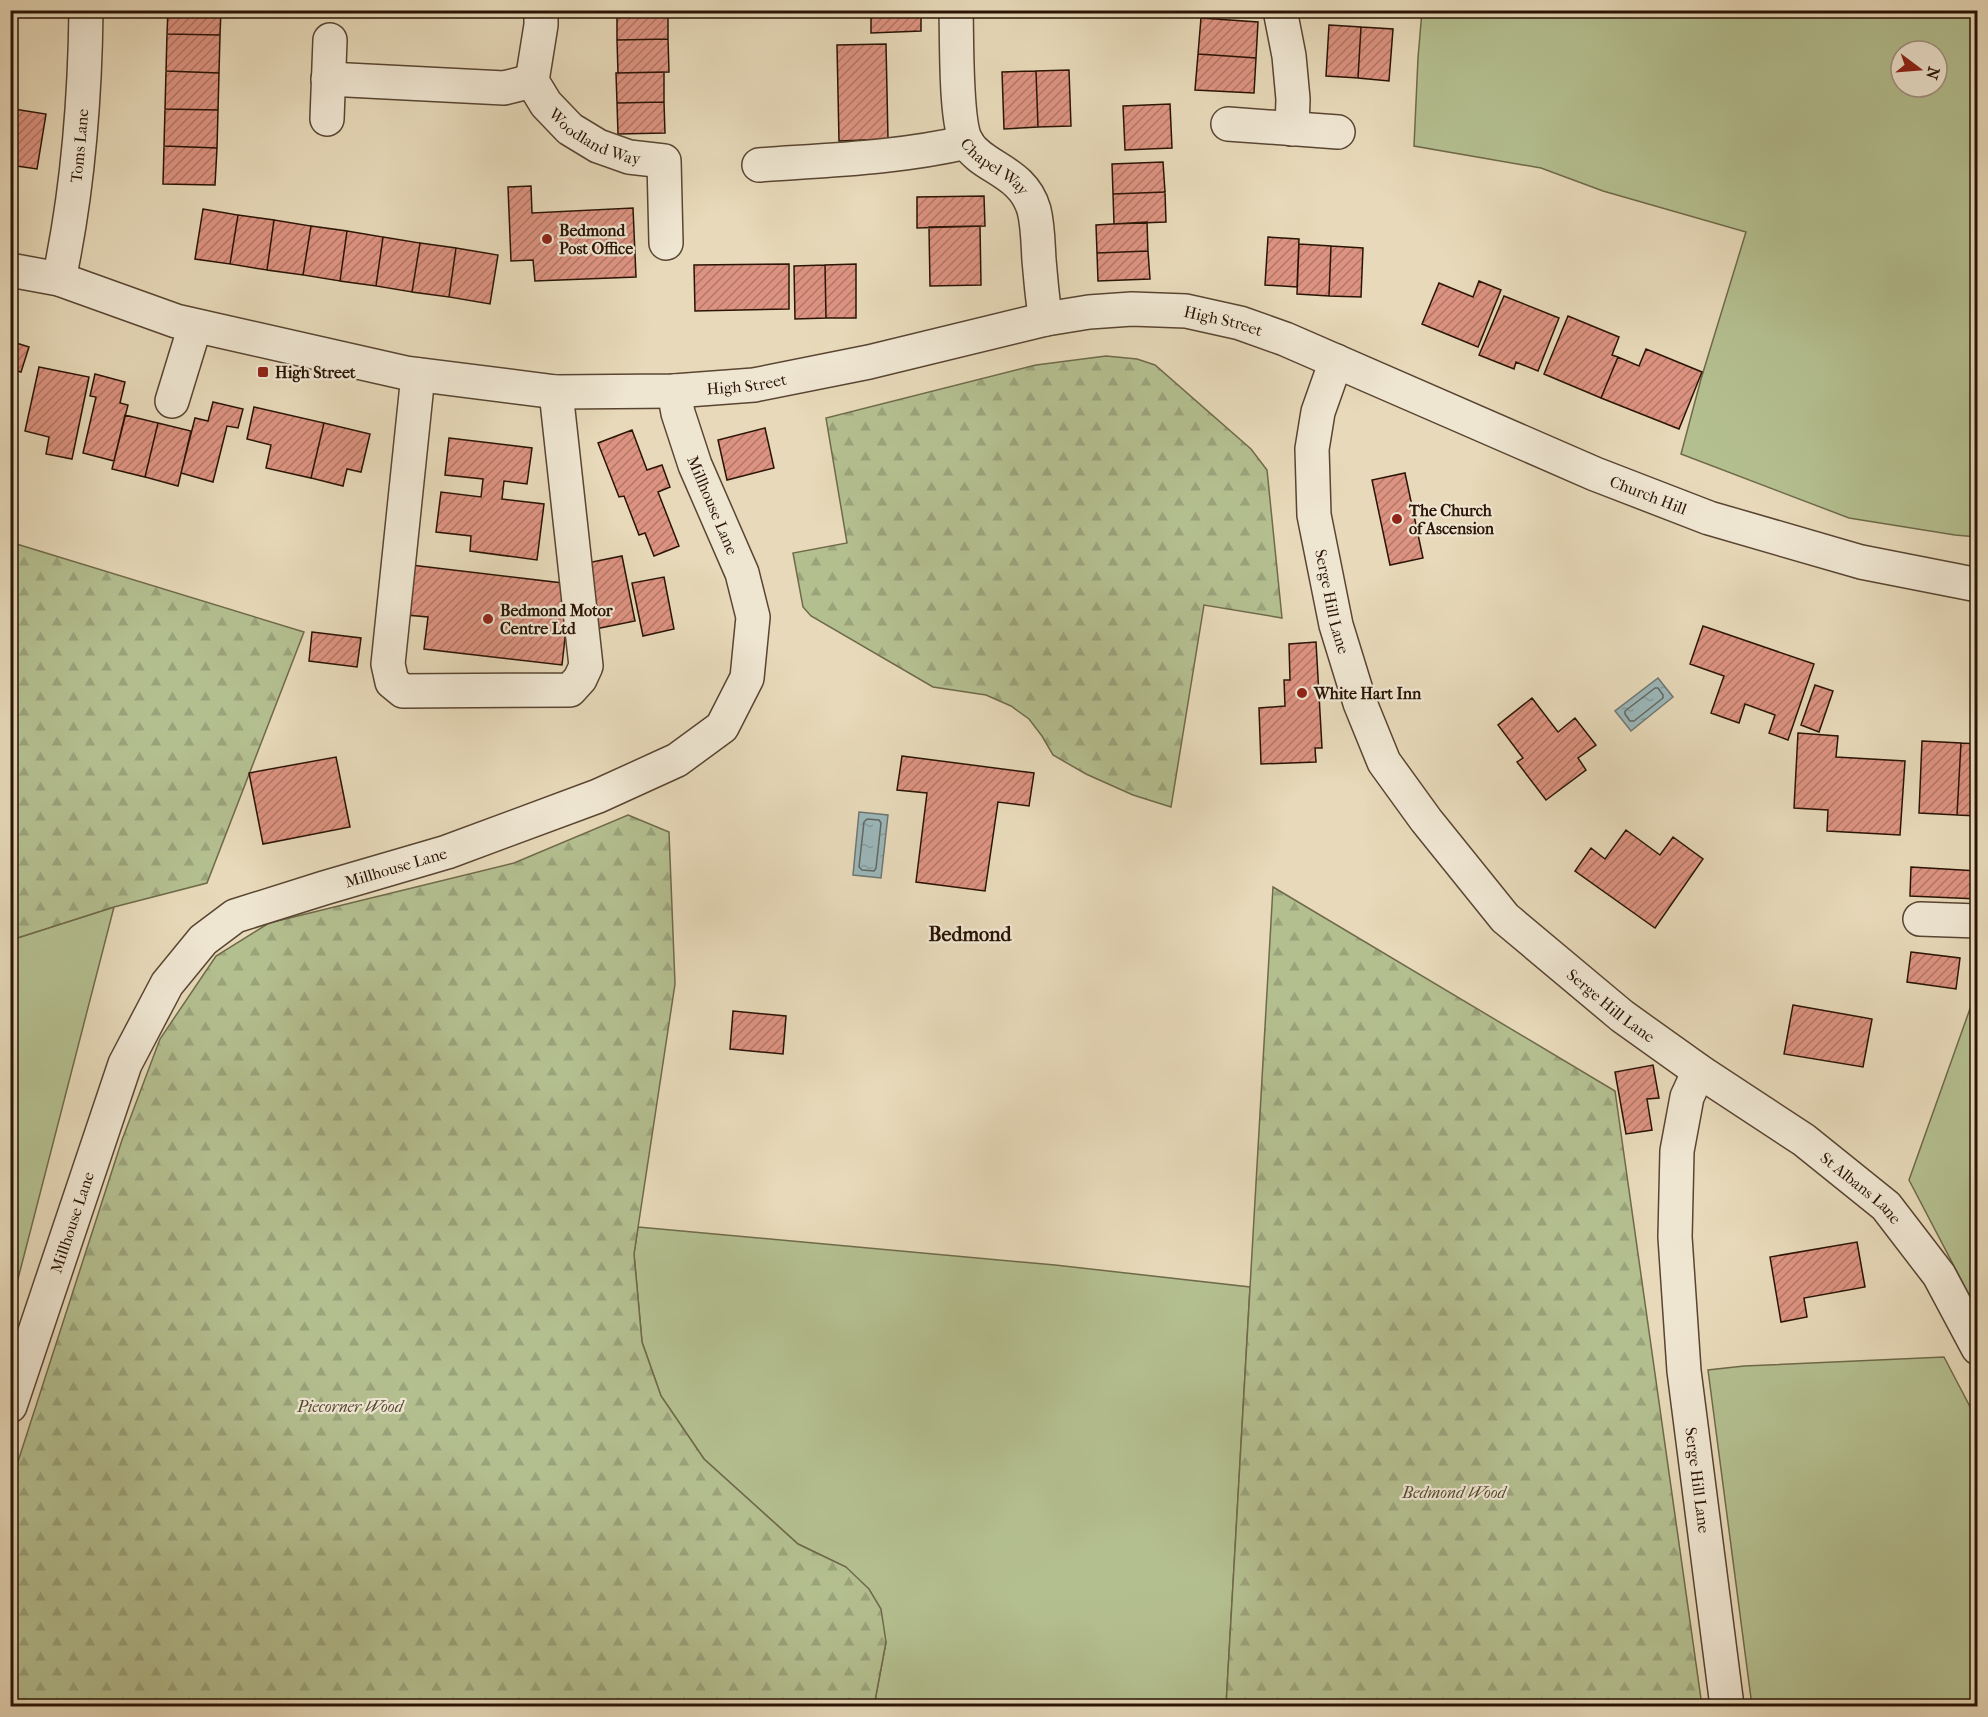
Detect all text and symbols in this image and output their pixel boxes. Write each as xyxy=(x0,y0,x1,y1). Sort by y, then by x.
north arrow xyxy=(1889,39,1949,99)
text: N xyxy=(1922,65,1944,82)
street label: Woodland Way xyxy=(544,103,642,168)
street label: Toms Lane xyxy=(66,108,92,184)
street label: Chapel Way xyxy=(956,135,1033,199)
place label: Bedmond Post Office xyxy=(559,221,633,258)
marker: Bedmond Post Office xyxy=(540,232,554,246)
street label: High Street xyxy=(1182,302,1265,340)
place label: High Street xyxy=(275,363,356,383)
marker: High Street xyxy=(256,365,270,379)
street label: High Street xyxy=(706,370,789,399)
street label: Millhouse Lane xyxy=(683,453,742,558)
street label: Church Hill xyxy=(1607,472,1690,519)
place label: The Church of Ascension xyxy=(1408,501,1495,538)
marker: The Church of Ascension xyxy=(1390,512,1404,526)
street label: Serge Hill Lane xyxy=(1311,548,1353,656)
place label: Bedmond Motor Centre Ltd xyxy=(500,601,614,638)
marker: Bedmond Motor Centre Ltd xyxy=(481,612,495,626)
place label: White Hart Inn xyxy=(1313,684,1422,703)
marker: White Hart Inn xyxy=(1295,686,1309,700)
street label: Millhouse Lane xyxy=(342,844,449,891)
district label: Bedmond xyxy=(929,923,1012,946)
street label: Serge Hill Lane xyxy=(1563,965,1658,1046)
street label: St Albans Lane xyxy=(1817,1148,1905,1228)
street label: Millhouse Lane xyxy=(46,1169,98,1275)
park label: Piecorner Wood xyxy=(296,1397,405,1416)
street label: Serge Hill Lane xyxy=(1681,1426,1714,1535)
park label: Bedmond Wood xyxy=(1401,1483,1508,1502)

